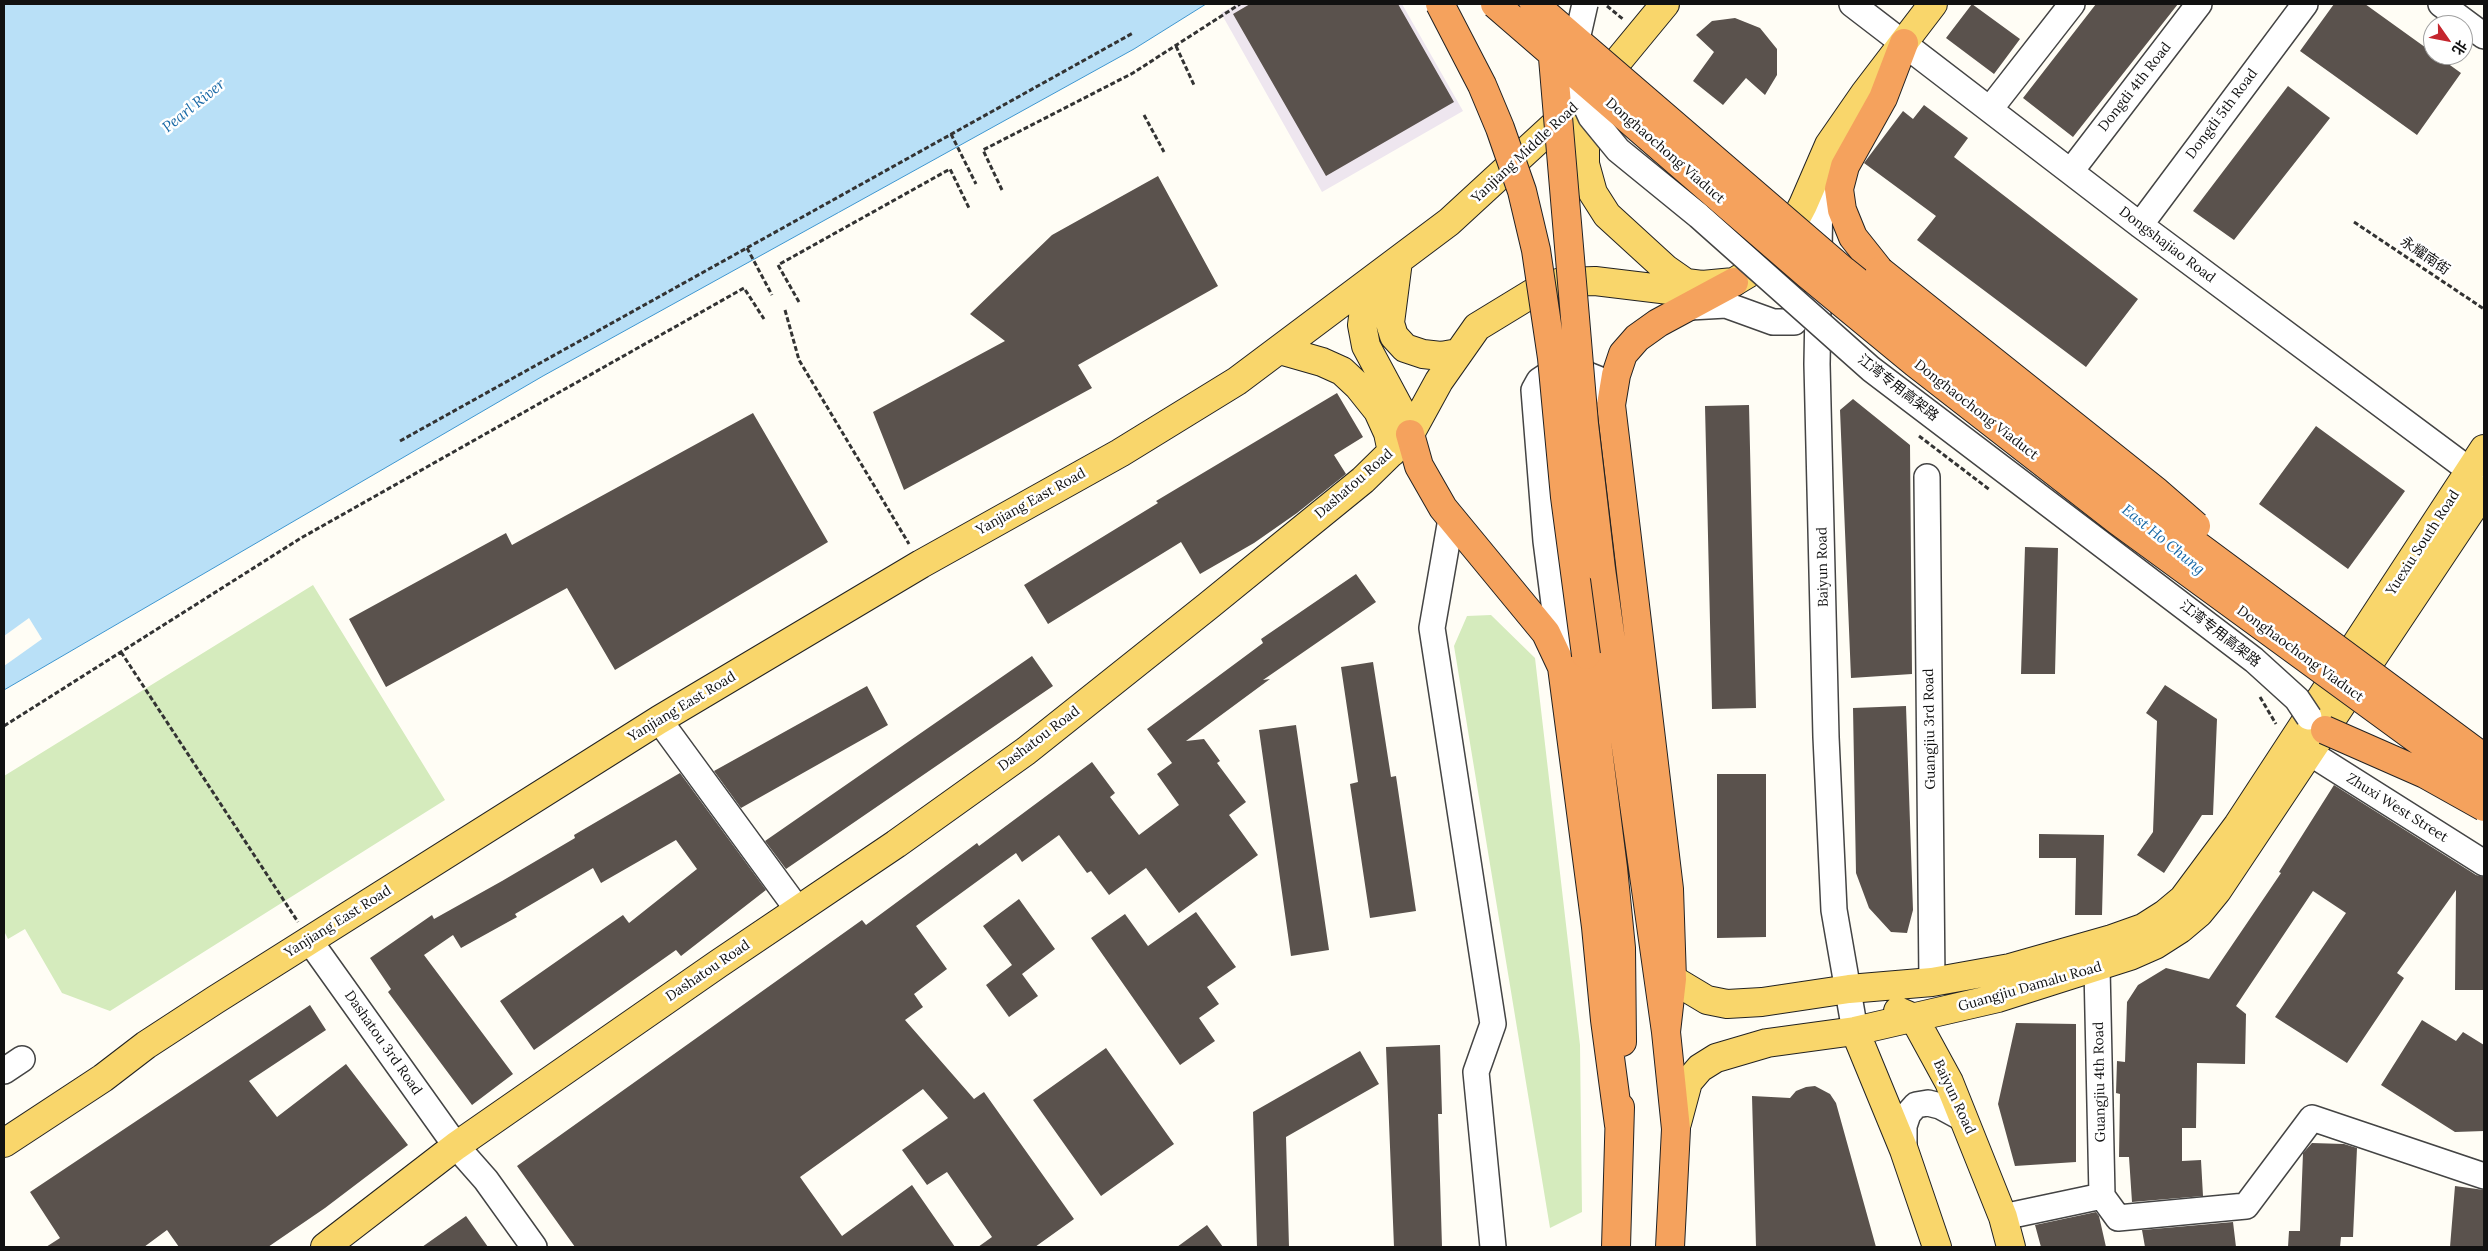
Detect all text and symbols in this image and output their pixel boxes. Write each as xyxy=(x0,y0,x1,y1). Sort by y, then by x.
north arrow xyxy=(2423,15,2473,65)
text: 北 xyxy=(2448,37,2471,58)
street label: Dongdi 4th Road xyxy=(2095,39,2175,135)
street label: Dongdi 5th Road xyxy=(2183,66,2261,162)
water label: Pearl River xyxy=(159,75,229,137)
street label: Donghaochong Viaduct xyxy=(1602,95,1728,207)
street label: Yanjiang Middle Road xyxy=(1468,99,1582,207)
street label: Dongshajiao Road xyxy=(2116,203,2218,287)
street label: 永耀南街 xyxy=(2397,233,2453,279)
street label: 江湾专用高架路 xyxy=(1854,351,1942,425)
street label: Donghaochong Viaduct xyxy=(1911,356,2041,464)
street label: Dashatou Road xyxy=(1312,446,1396,522)
street label: Yanjiang East Road xyxy=(973,465,1089,539)
street label: Yuexiu South Road xyxy=(2383,487,2463,599)
water label: East Ho Chung xyxy=(2118,501,2208,579)
street label: Baiyun Road xyxy=(1814,527,1832,607)
street label: 江湾专用高架路 xyxy=(2176,597,2264,671)
street label: Donghaochong Viaduct xyxy=(2233,602,2367,706)
street label: Yanjiang East Road xyxy=(625,668,739,746)
street label: Guangjiu 3rd Road xyxy=(1921,668,1939,790)
street label: Dashatou Road xyxy=(995,703,1083,775)
street label: Zhuxi West Street xyxy=(2343,770,2451,846)
street label: Yanjiang East Road xyxy=(282,882,394,962)
street label: Dashatou Road xyxy=(663,937,753,1005)
street label: Guangjiu Damalu Road xyxy=(1956,958,2104,1016)
street label: Dashatou 3rd Road xyxy=(341,988,425,1098)
street label: Guangjiu 4th Road xyxy=(2091,1022,2109,1142)
street label: Baiyun Road xyxy=(1929,1057,1979,1137)

